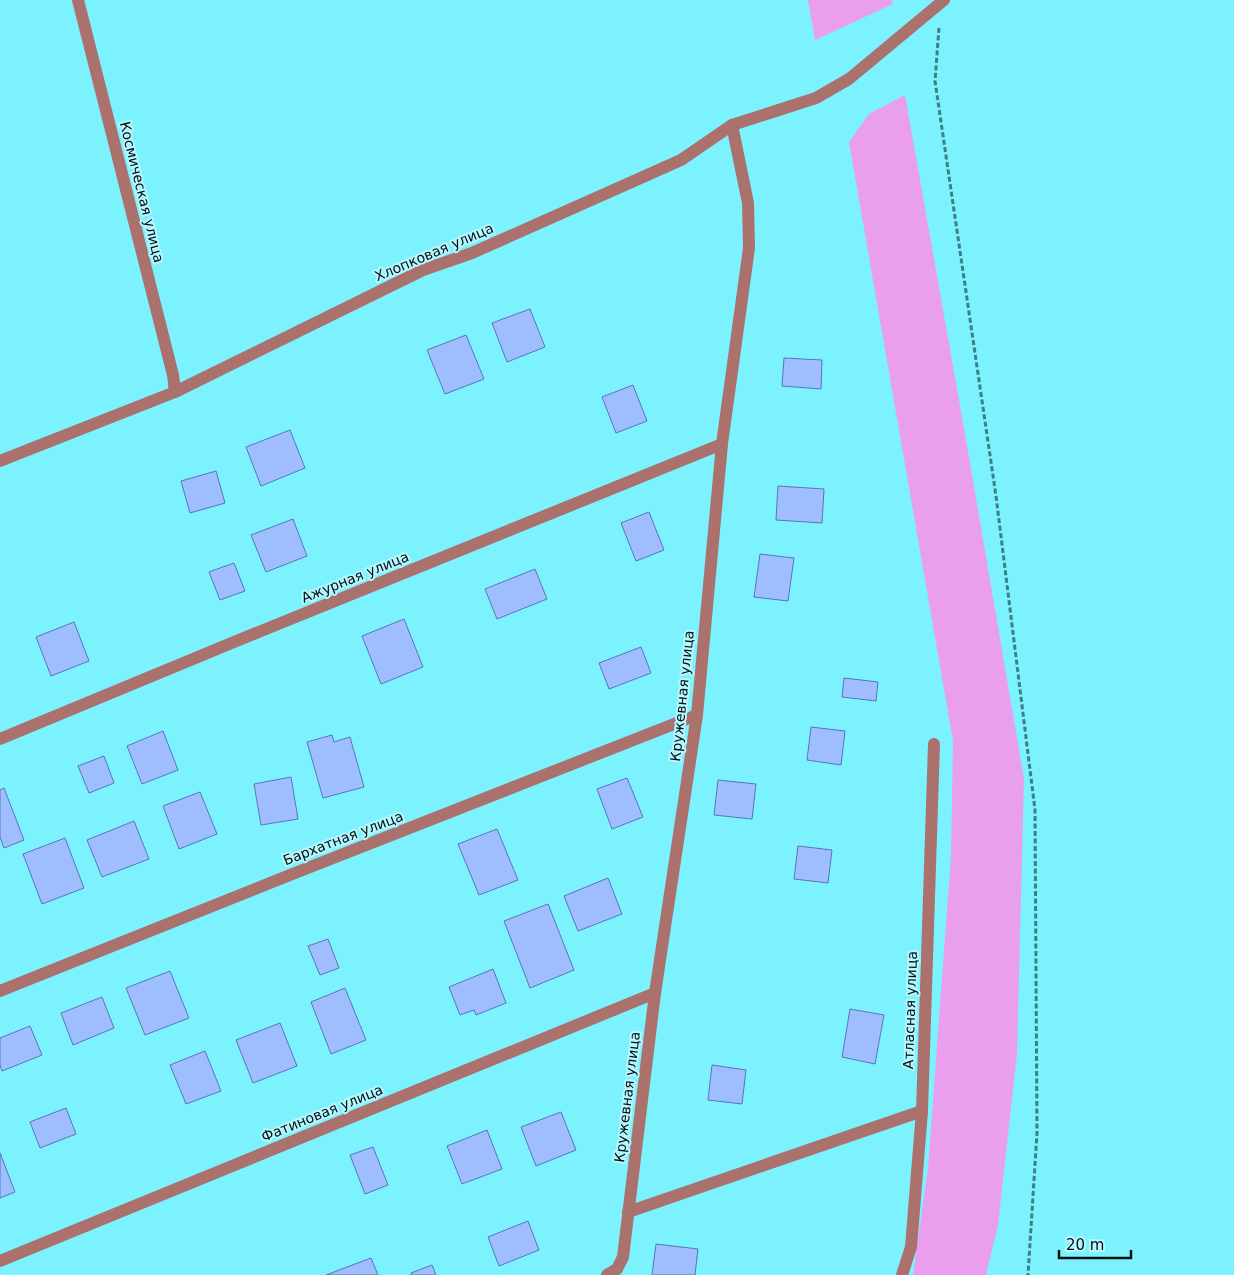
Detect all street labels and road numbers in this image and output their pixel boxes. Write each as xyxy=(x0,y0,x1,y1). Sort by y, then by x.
street label: Космическая улица xyxy=(117,120,167,264)
street label: Хлопковая улица xyxy=(372,220,496,284)
street label: Ажурная улица xyxy=(299,548,411,606)
street label: Кружевная улица xyxy=(667,630,697,762)
street label: Бархатная улица xyxy=(281,808,405,868)
street label: Атласная улица xyxy=(900,951,920,1069)
street label: Кружевная улица xyxy=(611,1031,643,1163)
street label: Фатиновая улица xyxy=(259,1081,385,1145)

